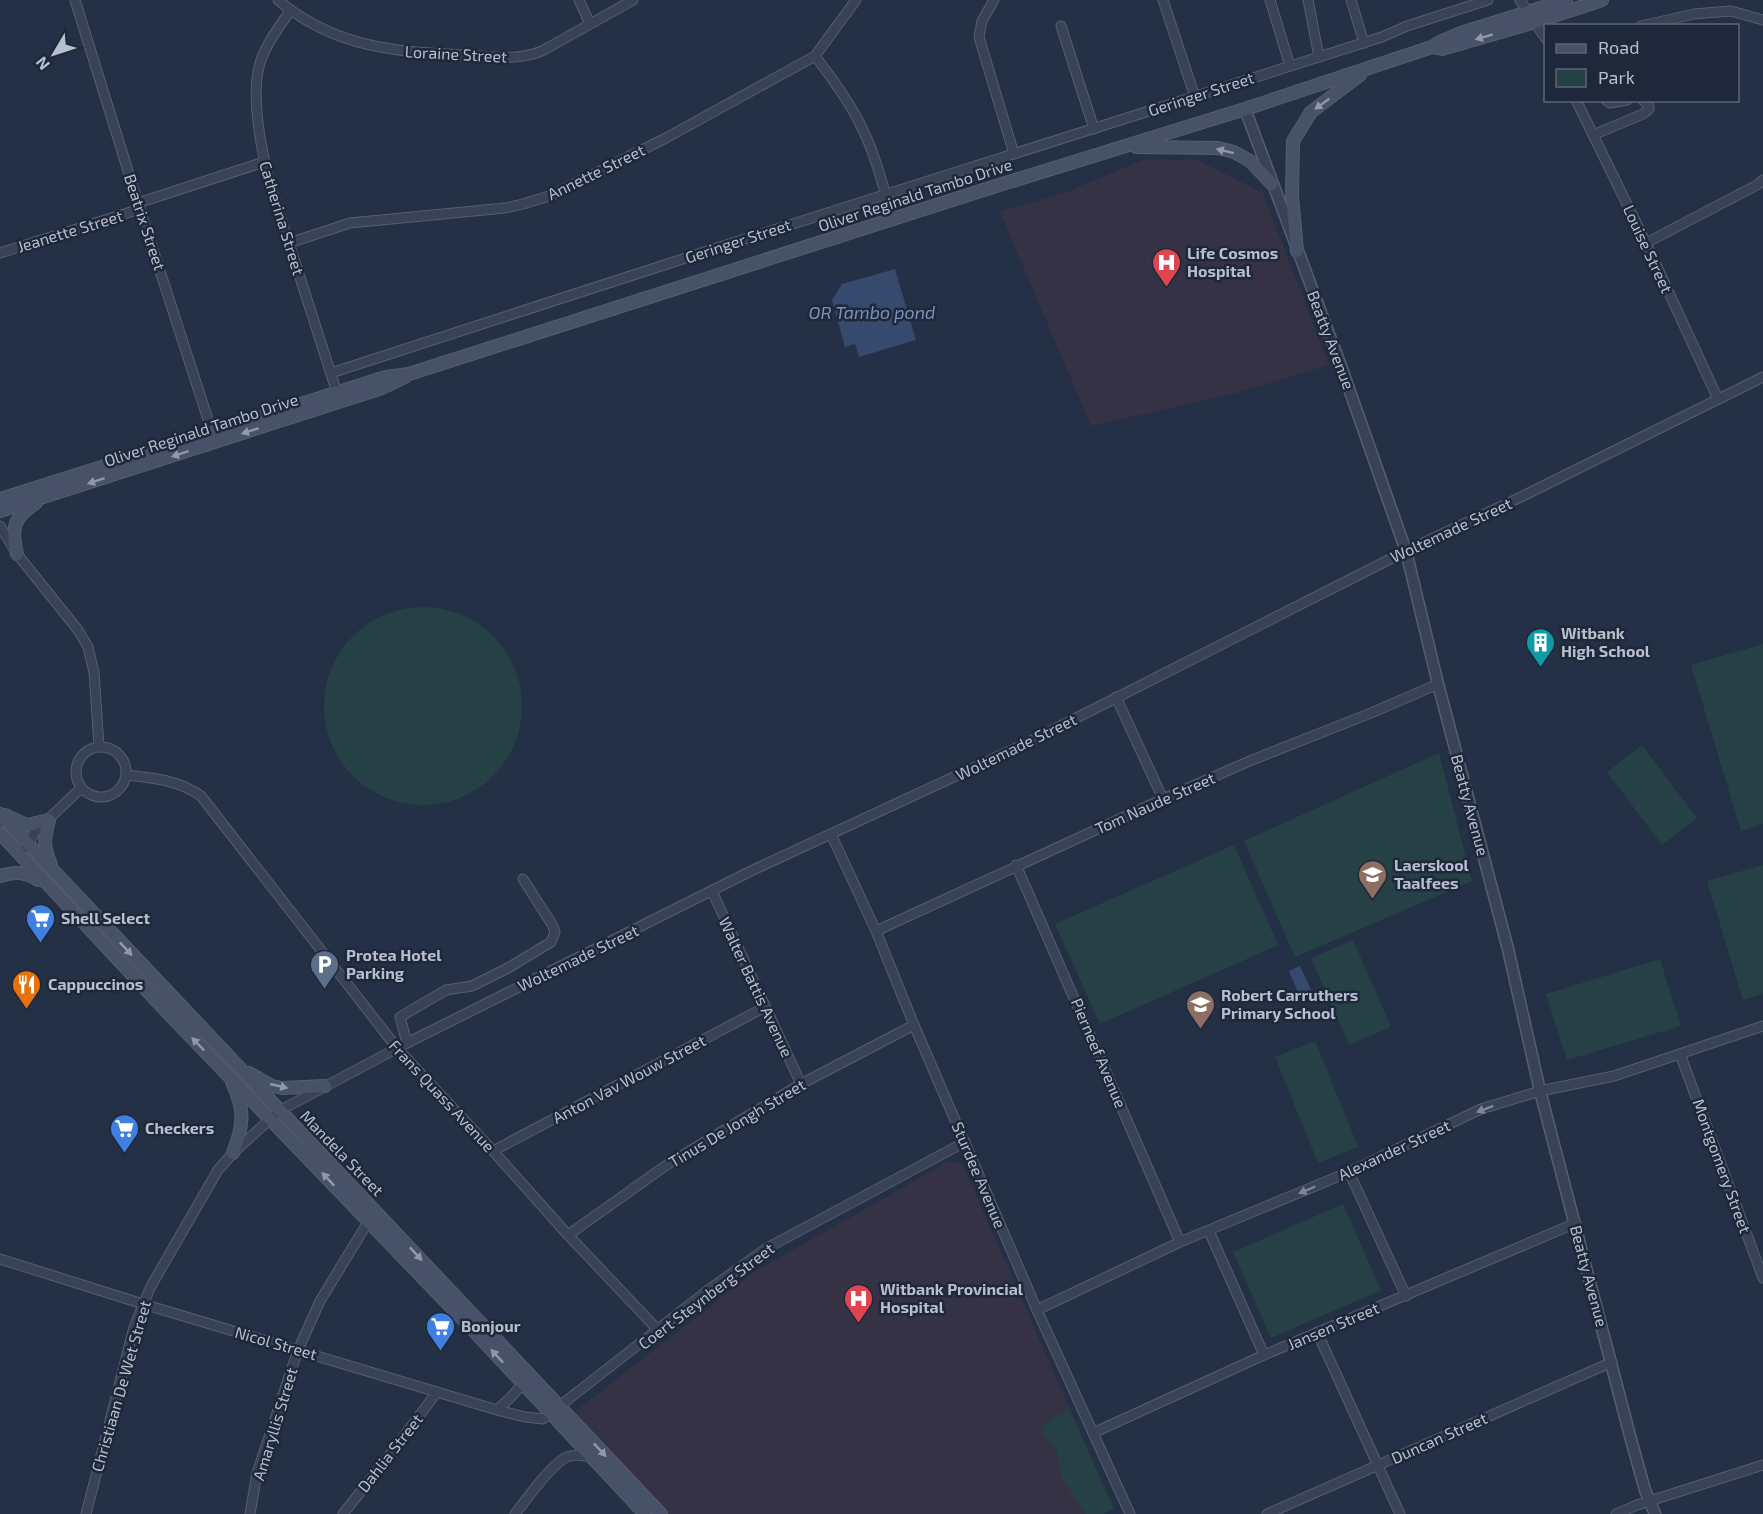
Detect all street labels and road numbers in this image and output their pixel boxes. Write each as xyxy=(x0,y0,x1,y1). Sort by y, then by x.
street label: Loraine Street xyxy=(404,41,508,66)
street label: Geringer Street xyxy=(1146,68,1256,120)
street label: Annette Street xyxy=(544,140,648,203)
street label: Oliver Reginald Tambo Drive xyxy=(815,154,1014,235)
street label: Catherina Street xyxy=(256,158,309,277)
street label: Beatrix Street xyxy=(121,171,170,272)
street label: Louise Street xyxy=(1620,202,1677,296)
street label: Jeanette Street xyxy=(15,205,125,256)
street label: Geringer Street xyxy=(683,215,793,267)
street label: Beatty Avenue xyxy=(1304,288,1359,392)
street label: Oliver Reginald Tambo Drive xyxy=(101,389,300,470)
street label: Woltemade Street xyxy=(1387,493,1515,566)
street label: Woltemade Street xyxy=(952,709,1079,784)
street label: Beatty Avenue xyxy=(1448,752,1493,858)
street label: Tom Naude Street xyxy=(1092,768,1218,837)
street label: Walter Battis Avenue xyxy=(716,914,797,1060)
street label: Woltemade Street xyxy=(514,920,641,995)
street label: Pierneef Avenue xyxy=(1068,995,1131,1111)
street label: Anton Vav Wouw Street xyxy=(549,1030,708,1127)
street label: Frans Quass Avenue xyxy=(385,1036,499,1156)
street label: Tinus De Jongh Street xyxy=(665,1074,808,1171)
street label: Montgomery Street xyxy=(1689,1096,1756,1236)
street label: Mandela Street xyxy=(297,1106,388,1199)
street label: Alexander Street xyxy=(1335,1115,1453,1184)
street label: Sturdee Avenue xyxy=(949,1119,1010,1231)
street label: Beatty Avenue xyxy=(1567,1223,1612,1329)
street label: Coert Steynberg Street xyxy=(634,1238,777,1353)
street label: Christiaan De Wet Street xyxy=(87,1298,154,1474)
street label: Jansen Street xyxy=(1284,1298,1381,1353)
street label: Nicol Street xyxy=(233,1322,319,1363)
street label: Amaryllis Street xyxy=(248,1365,301,1483)
street label: Duncan Street xyxy=(1388,1408,1490,1467)
street label: Dahlia Street xyxy=(353,1410,426,1496)

